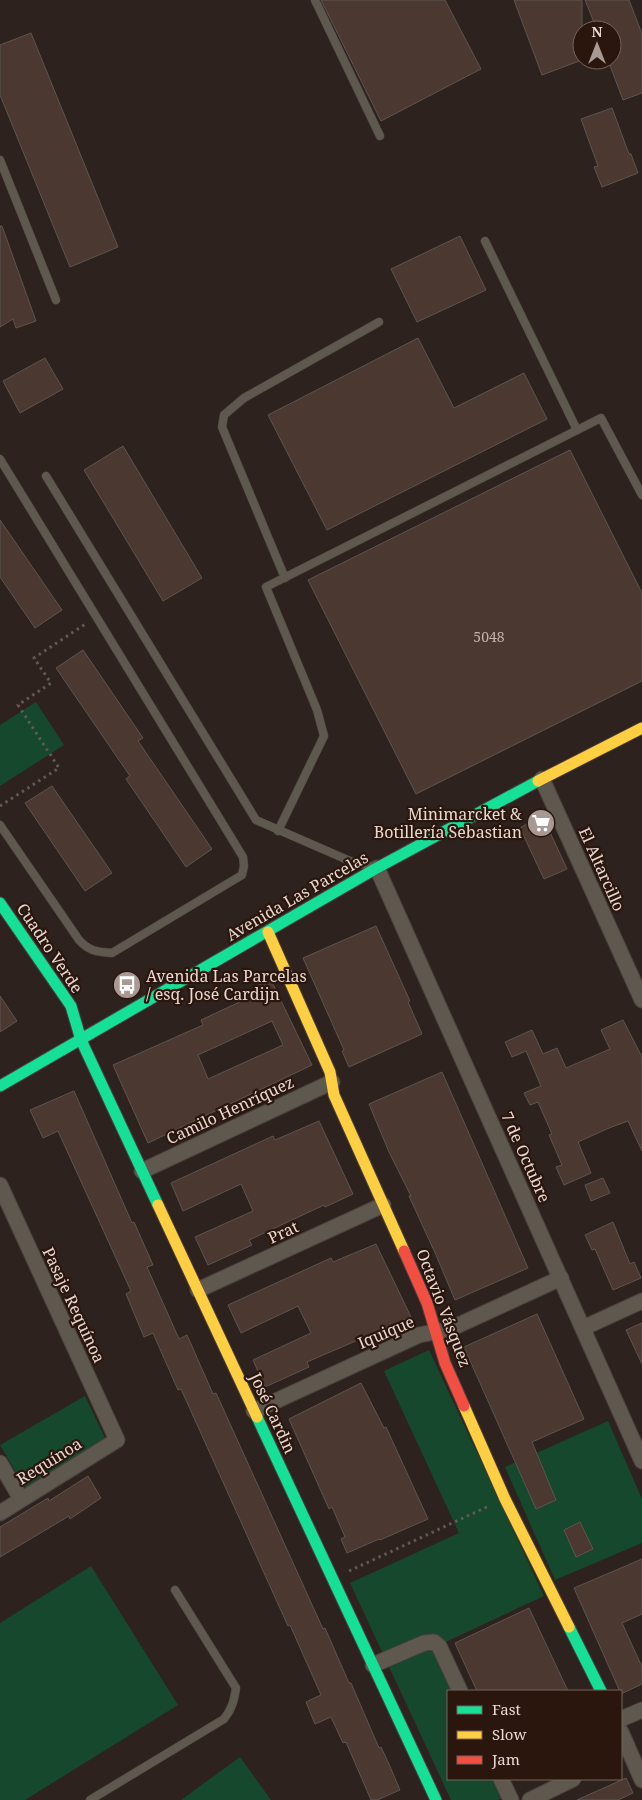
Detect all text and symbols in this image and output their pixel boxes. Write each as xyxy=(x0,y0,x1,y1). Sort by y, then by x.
north arrow xyxy=(572,20,622,70)
text: N xyxy=(591,22,603,41)
house number: 5048 xyxy=(473,627,505,646)
place label: Minimarcket & Botillería Sebastian xyxy=(374,803,522,843)
supermarket icon: Minimarcket & Botillería Sebastian xyxy=(526,808,556,838)
street label: El Altarcillo xyxy=(574,824,630,914)
street label: Avenida Las Parcelas xyxy=(222,846,372,946)
street label: Cuadro Verde xyxy=(12,899,88,997)
place label: Avenida Las Parcelas / esq. José Cardijn xyxy=(146,965,307,1005)
bus stop icon: Avenida Las Parcelas / esq. José Cardijn xyxy=(112,970,142,1000)
street label: Camilo Henríquez xyxy=(163,1071,297,1149)
street label: 7 de Octubre xyxy=(496,1108,556,1206)
street label: Prat xyxy=(264,1215,302,1249)
street label: Pasaje Requínoa xyxy=(38,1244,110,1366)
street label: Octavio Vásquez xyxy=(411,1246,477,1370)
street label: Iquique xyxy=(354,1310,418,1354)
street label: José Cardin xyxy=(244,1368,301,1457)
street label: Requínoa xyxy=(12,1432,86,1490)
legend xyxy=(447,1690,622,1780)
text: Fast xyxy=(492,1699,521,1719)
text: Slow xyxy=(492,1724,526,1744)
text: Jam xyxy=(491,1749,520,1769)

